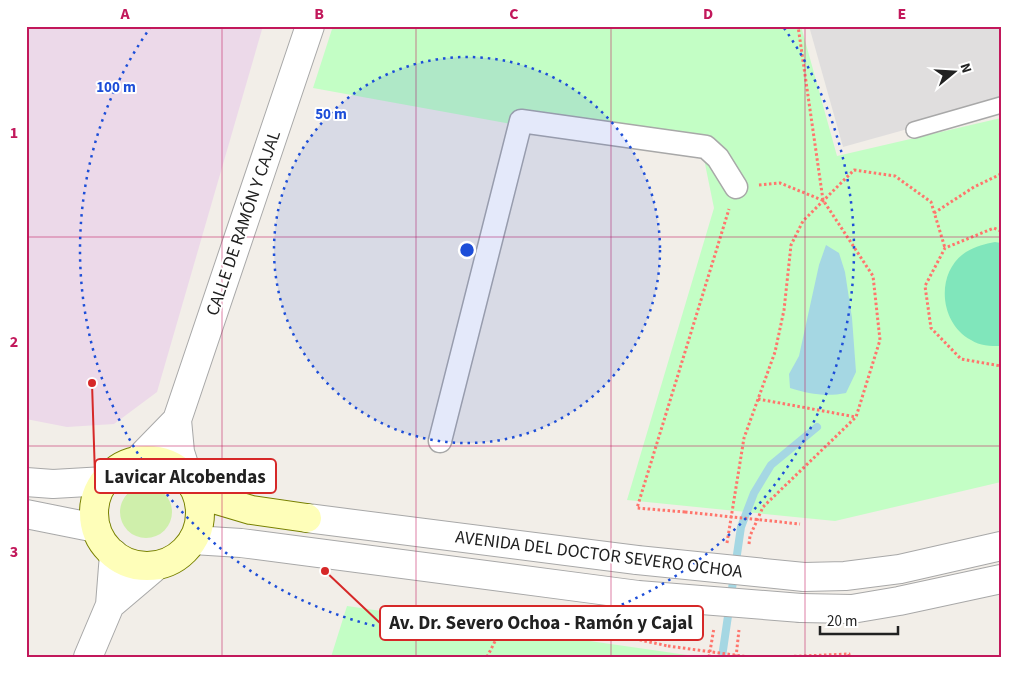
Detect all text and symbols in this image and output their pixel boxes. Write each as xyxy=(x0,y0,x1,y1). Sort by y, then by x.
text: A xyxy=(119,3,130,25)
text: B xyxy=(314,3,324,25)
text: C xyxy=(509,3,519,25)
text: D xyxy=(703,3,713,25)
text: E xyxy=(898,3,906,25)
north arrow xyxy=(930,48,980,98)
text: N xyxy=(954,61,976,76)
text: 100 m xyxy=(96,77,136,98)
text: 50 m xyxy=(315,104,347,125)
text: 1 xyxy=(10,122,18,144)
street label: CALLE DE RAMÓN Y CAJAL xyxy=(200,127,287,319)
centre of rings xyxy=(458,241,476,259)
text: 2 xyxy=(10,331,18,353)
callout: Lavicar Alcobendas xyxy=(95,459,276,493)
text: Lavicar Alcobendas xyxy=(104,464,266,491)
street label: AVENIDA DEL DOCTOR SEVERO OCHOA xyxy=(454,524,744,585)
text: 3 xyxy=(10,541,18,563)
scale bar xyxy=(820,603,897,635)
callout: Av. Dr. Severo Ochoa - Ramón y Cajal xyxy=(380,606,703,640)
text: Av. Dr. Severo Ochoa - Ramón y Cajal xyxy=(388,610,693,637)
text: 20 m xyxy=(827,611,857,632)

